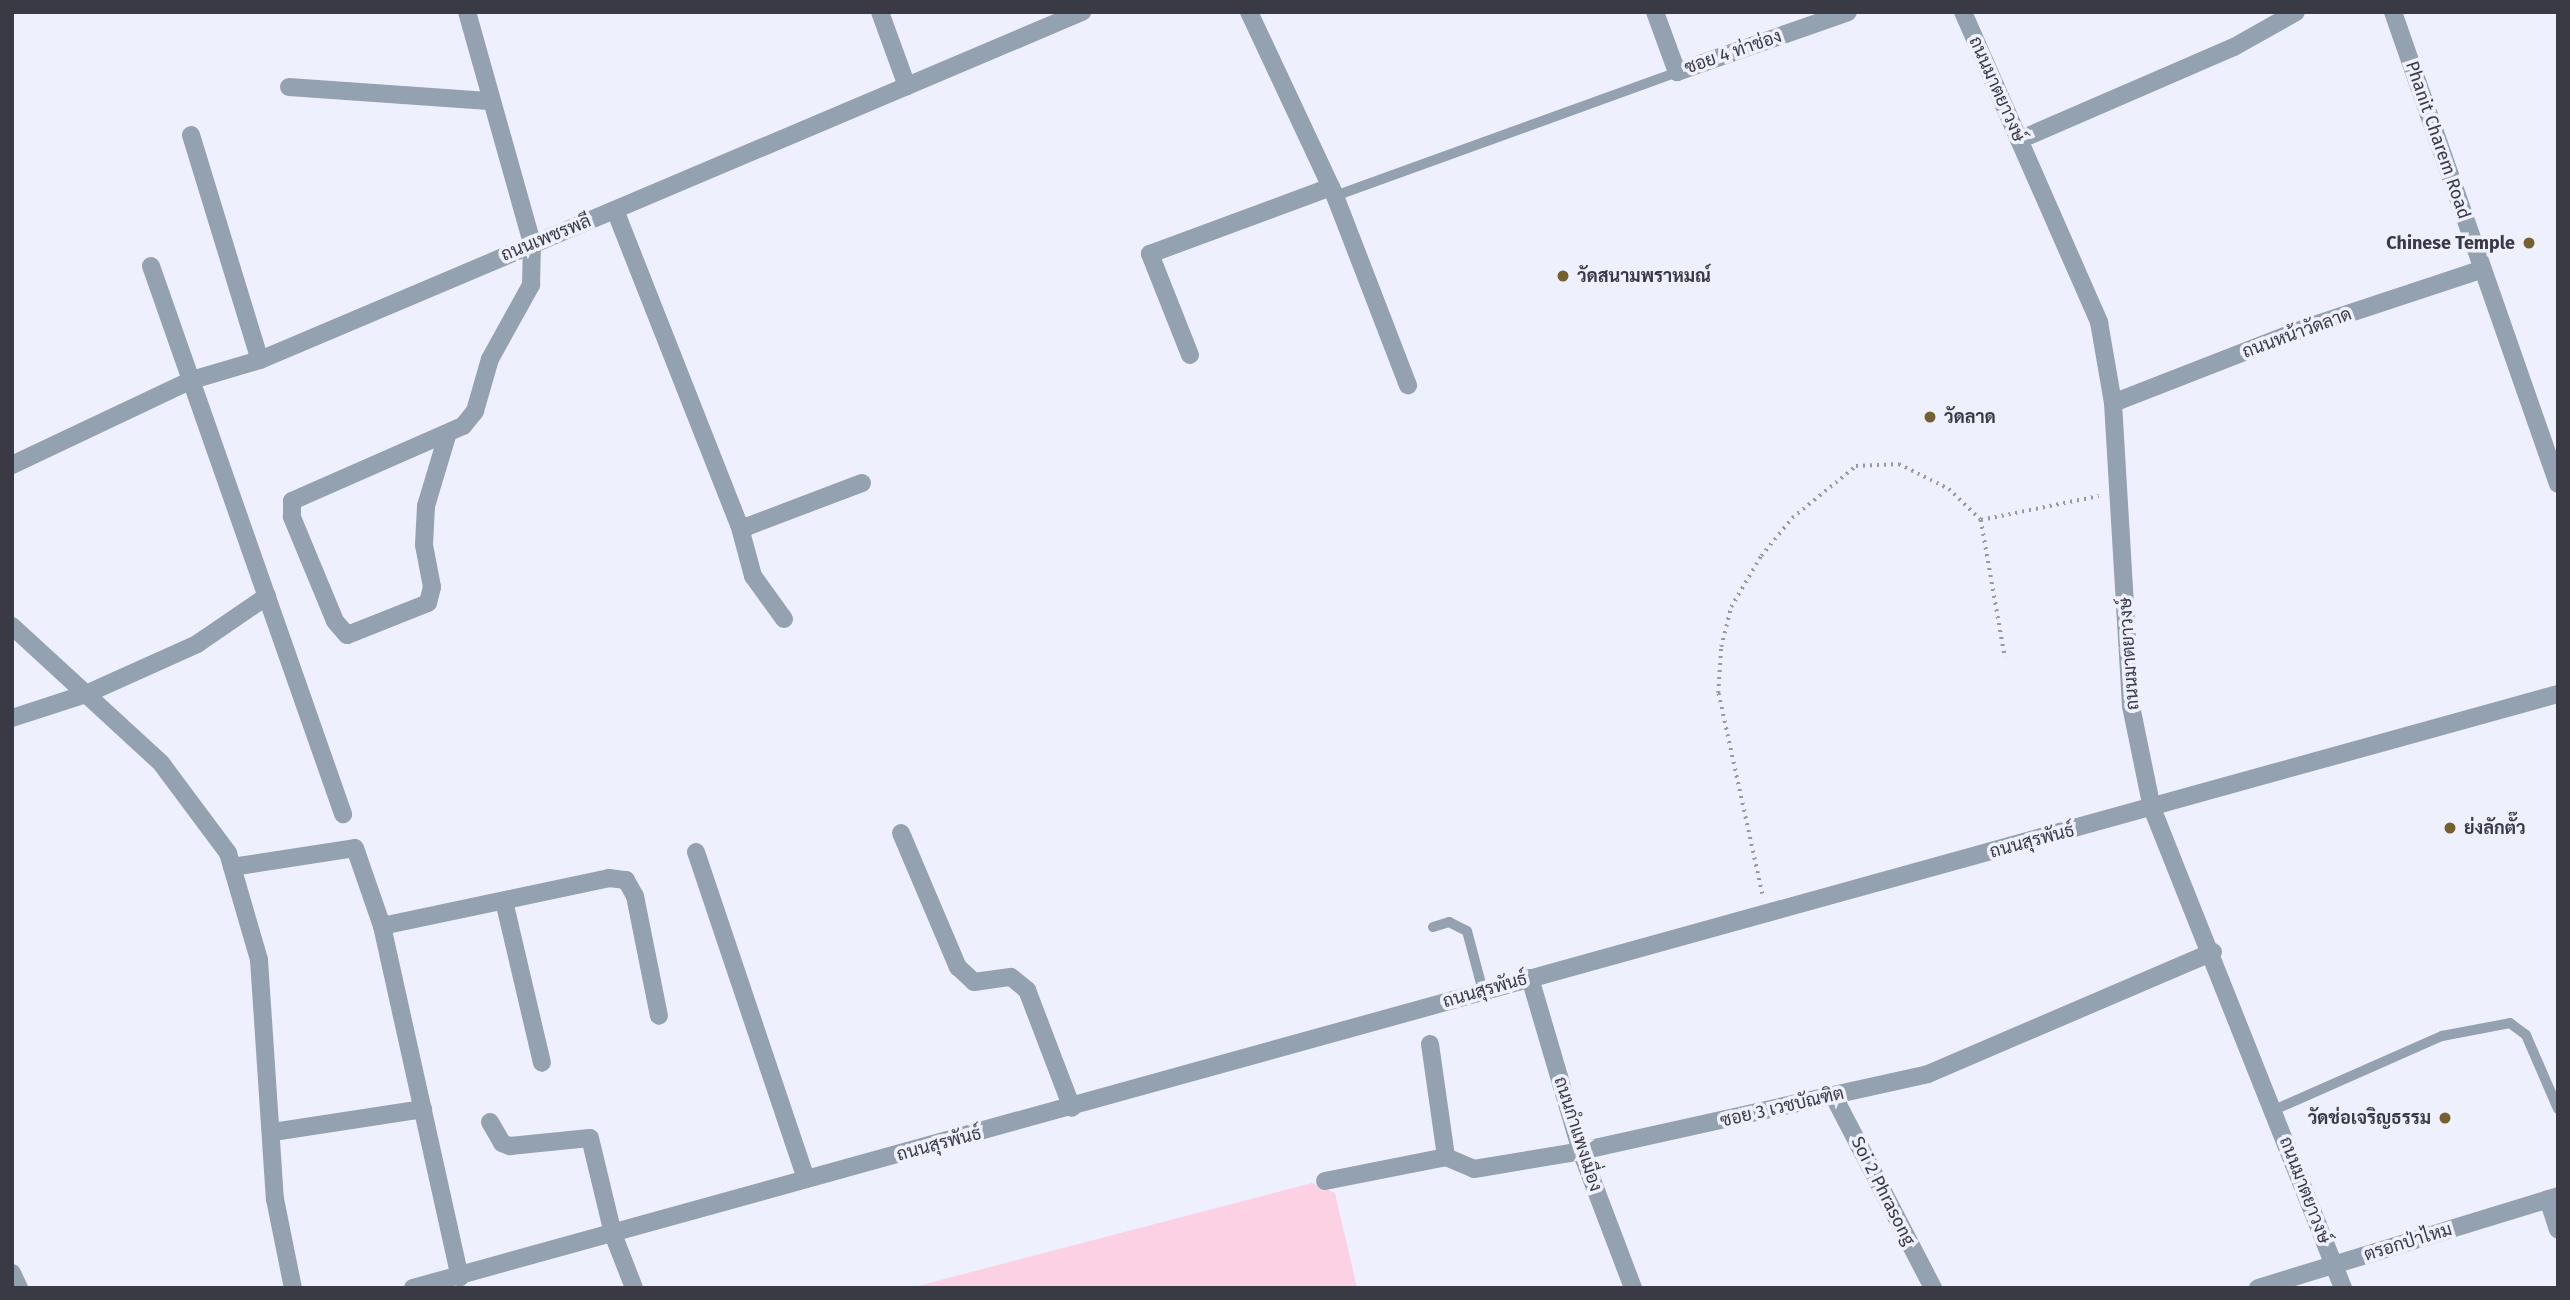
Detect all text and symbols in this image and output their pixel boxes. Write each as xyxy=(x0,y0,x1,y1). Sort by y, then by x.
street label: ซอย 4 ท่าช่อง xyxy=(1682,25,1784,79)
street label: ถนนมาตยาวงษ์ xyxy=(1964,33,2030,145)
street label: Phanit Charem Road xyxy=(2401,58,2475,222)
street label: ถนนเพชรพลี xyxy=(498,210,594,266)
place label: Chinese Temple xyxy=(2386,232,2515,254)
marker: Chinese Temple xyxy=(2521,235,2537,251)
place label: วัดสนามพราหมณ์ xyxy=(1577,265,1711,287)
marker: วัดสนามพราหมณ์ xyxy=(1555,268,1571,284)
street label: ถนนหน้าวัดลาด xyxy=(2239,303,2355,363)
place label: วัดลาด xyxy=(1944,406,1996,428)
marker: วัดลาด xyxy=(1922,409,1938,425)
street label: ถนนมาตยาวงษ์ xyxy=(2114,597,2144,711)
place label: ย่งลักตั๊ว xyxy=(2464,817,2526,839)
street label: ถนนสุรพันธ์ xyxy=(1987,819,2077,863)
marker: ย่งลักตั๊ว xyxy=(2442,820,2458,836)
street label: ถนนสุรพันธ์ xyxy=(1440,968,1530,1012)
street label: ถนนกำแพงเมี่อง xyxy=(1549,1074,1607,1194)
street label: ซอย 3 เวชบัณฑิต xyxy=(1718,1082,1846,1132)
place label: วัดช่อเจริญธรรม xyxy=(2308,1107,2431,1129)
marker: วัดช่อเจริญธรรม xyxy=(2437,1110,2453,1126)
street label: ถนนสุรพันธ์ xyxy=(894,1122,984,1166)
street label: Soi 2 Phrasong xyxy=(1846,1133,1920,1249)
street label: ถนนมาตยาวงษ์ xyxy=(2275,1134,2335,1246)
street label: ตรอกป่าไหม xyxy=(2362,1218,2454,1266)

